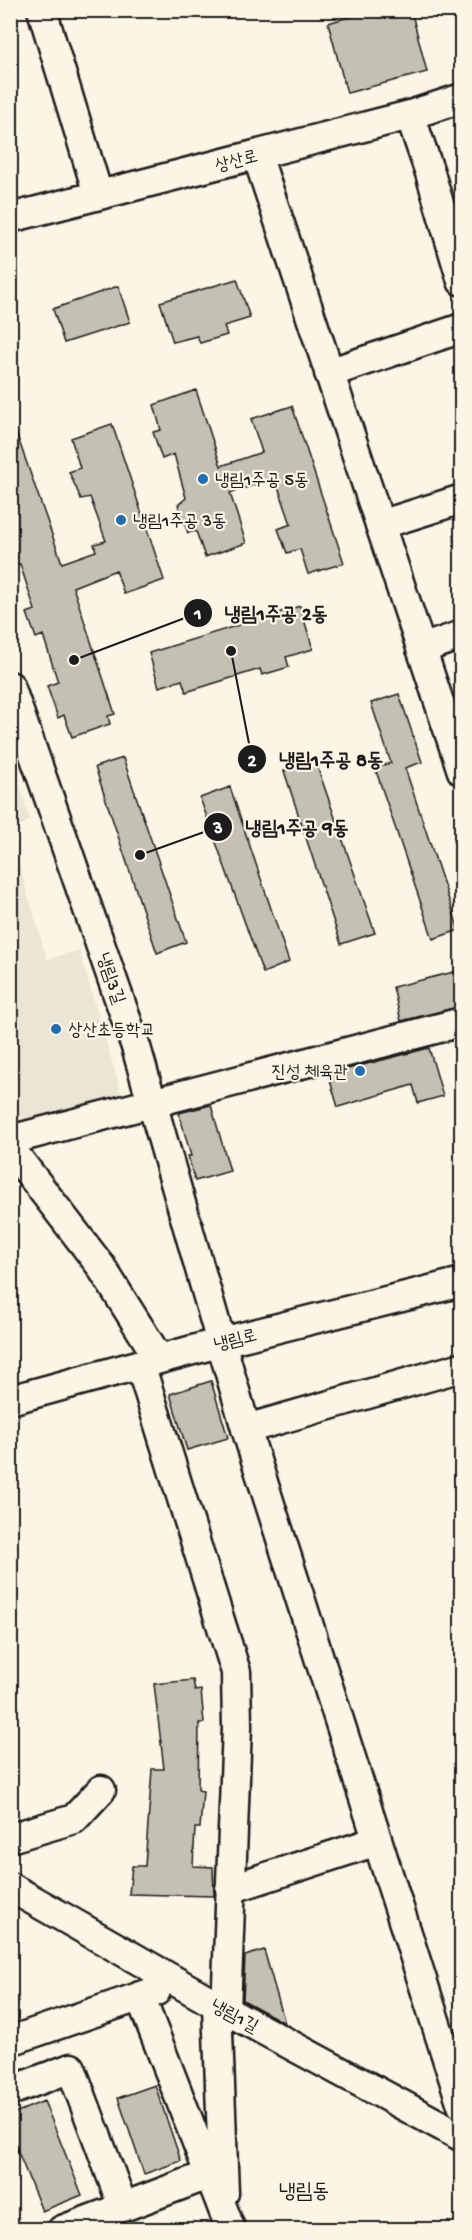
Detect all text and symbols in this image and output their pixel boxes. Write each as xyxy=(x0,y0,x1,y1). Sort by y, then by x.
street label: 상산로 xyxy=(213,147,260,178)
place label: 냉림1주공 5동 xyxy=(215,471,308,492)
marker: 냉림1주공 5동 xyxy=(196,472,210,486)
place label: 냉림1주공 3동 xyxy=(133,512,226,533)
marker: 냉림1주공 3동 xyxy=(114,513,128,527)
callout: 냉림1주공 2동 xyxy=(183,594,340,632)
text: 1 xyxy=(193,605,202,626)
text: 냉림1주공 2동 xyxy=(224,605,328,628)
callout: 냉림1주공 8동 xyxy=(237,740,395,778)
text: 냉림1주공 8동 xyxy=(279,751,383,774)
text: 2 xyxy=(248,752,257,773)
callout: 냉림1주공 9동 xyxy=(203,808,360,846)
text: 3 xyxy=(212,819,223,840)
text: 냉림1주공 9동 xyxy=(245,819,349,842)
street label: 냉림3길 xyxy=(91,950,128,1008)
place label: 상산초등학교 xyxy=(68,1021,155,1042)
marker: 상산초등학교 xyxy=(49,1022,63,1036)
place label: 진성 체육관 xyxy=(271,1063,348,1084)
marker: 진성 체육관 xyxy=(353,1064,367,1078)
street label: 냉림로 xyxy=(212,1326,259,1357)
street label: 냉림1길 xyxy=(206,1996,262,2039)
district label: 냉림동 xyxy=(279,2181,329,2206)

